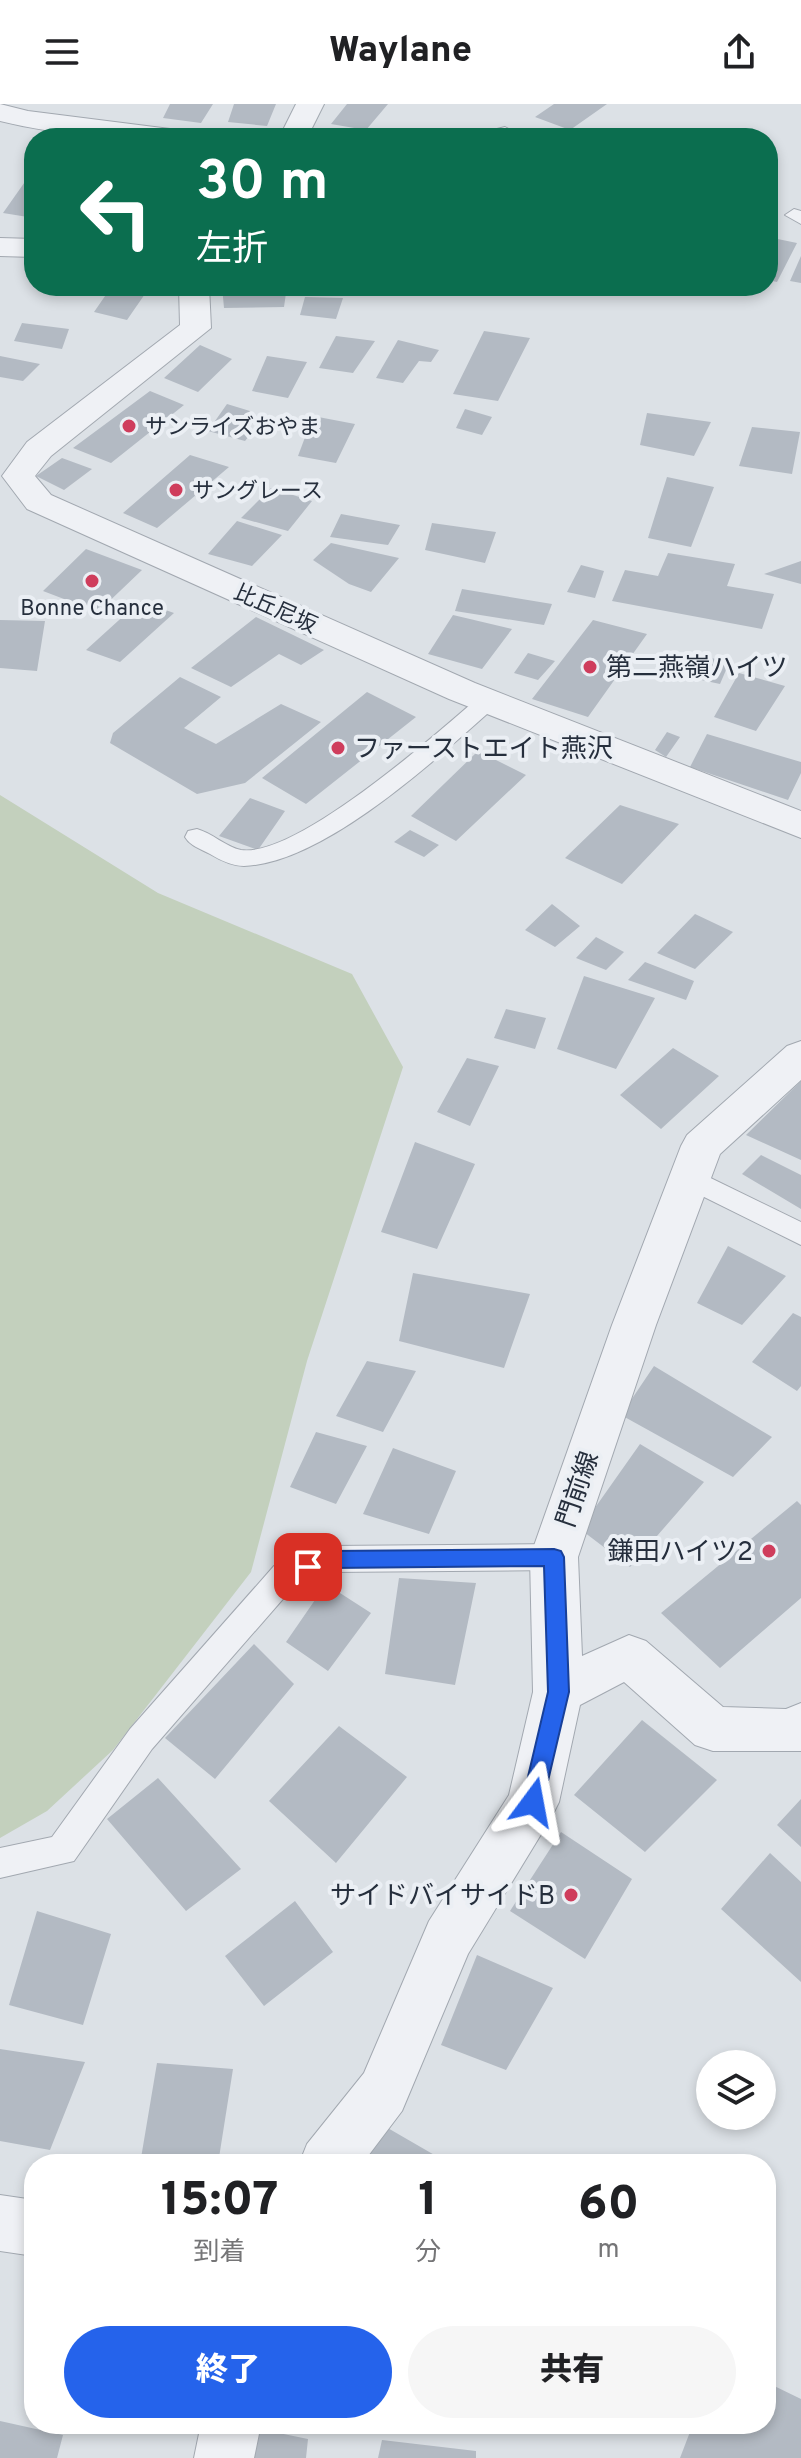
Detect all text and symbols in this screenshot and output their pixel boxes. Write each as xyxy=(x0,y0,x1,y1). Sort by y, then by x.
text: Waylane xyxy=(329,29,472,75)
icon: menu xyxy=(40,30,84,74)
icon: share xyxy=(717,30,761,74)
text: 30 m xyxy=(196,149,329,219)
icon: left xyxy=(64,160,168,264)
text: 左折 xyxy=(196,228,268,274)
place label: サンライズおやま xyxy=(145,415,320,442)
marker: サンライズおやま xyxy=(120,417,138,435)
place label: サングレース xyxy=(192,479,323,506)
marker: サングレース xyxy=(167,481,185,499)
marker: Bonne Chance xyxy=(83,572,101,590)
street label: 比丘尼坂 xyxy=(229,580,321,641)
place label: Bonne Chance xyxy=(20,596,164,623)
place label: 第二燕嶺ハイツ xyxy=(606,653,787,686)
marker: 第二燕嶺ハイツ xyxy=(581,658,599,676)
place label: ファーストエイト燕沢 xyxy=(354,734,613,767)
marker: ファーストエイト燕沢 xyxy=(329,739,347,757)
street label: 門前線 xyxy=(551,1448,608,1532)
pin xyxy=(274,1533,342,1601)
place label: 鎌田ハイツ2 xyxy=(608,1537,753,1570)
marker: 鎌田ハイツ2 xyxy=(760,1542,778,1560)
icon: arrive xyxy=(286,1545,330,1589)
position arrow xyxy=(491,1760,575,1844)
place label: サイドバイサイドB xyxy=(330,1881,555,1914)
marker: サイドバイサイドB xyxy=(562,1886,580,1904)
map controls xyxy=(696,2050,776,2130)
button: layers xyxy=(696,2050,776,2130)
text: 15:07 xyxy=(161,2172,278,2232)
text: 1 xyxy=(418,2172,438,2232)
text: 60 xyxy=(578,2176,639,2236)
text: m xyxy=(598,2234,620,2267)
text: 到着 xyxy=(194,2237,246,2270)
text: 分 xyxy=(415,2237,441,2270)
button: 終了 xyxy=(64,2326,392,2418)
button: 共有 xyxy=(408,2326,736,2418)

